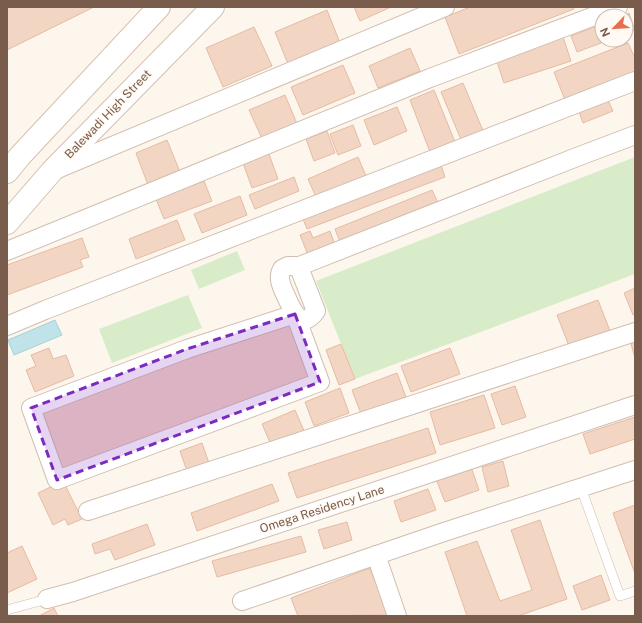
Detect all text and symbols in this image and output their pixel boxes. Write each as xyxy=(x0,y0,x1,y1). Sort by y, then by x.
north arrow xyxy=(594,8,634,48)
text: N xyxy=(598,26,612,39)
street label: Balewadi High Street xyxy=(62,66,154,161)
street label: Omega Residency Lane xyxy=(258,482,386,536)

